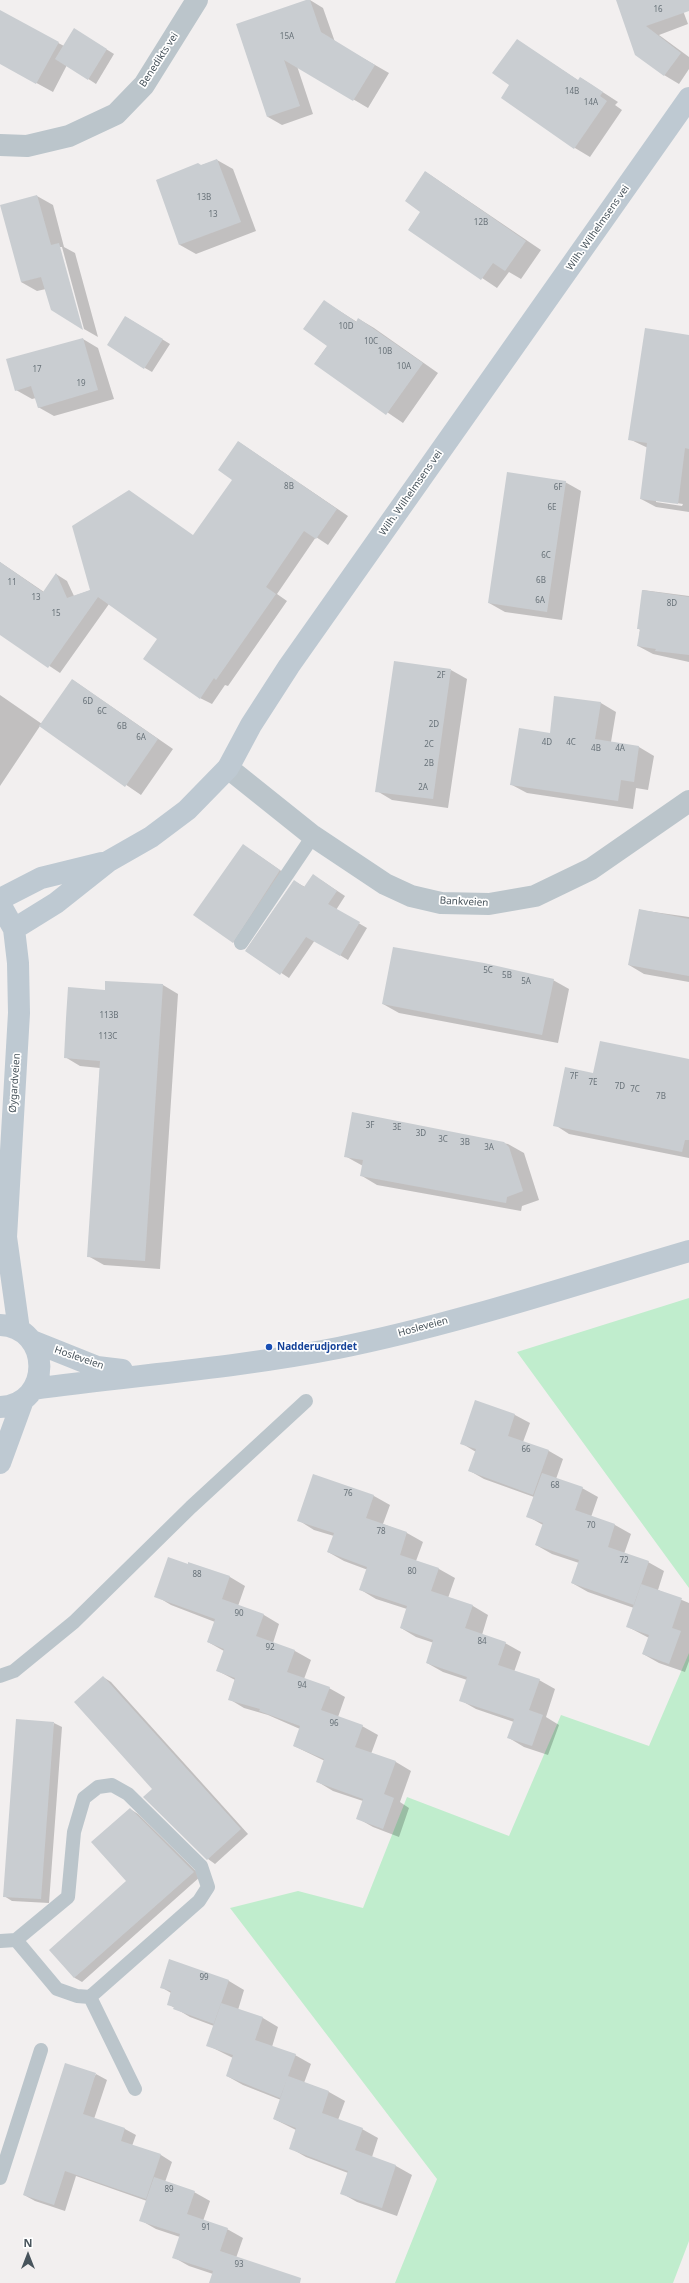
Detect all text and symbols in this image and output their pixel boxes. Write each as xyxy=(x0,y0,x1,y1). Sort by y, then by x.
house number: 16 xyxy=(653,5,663,15)
street label: Benedikts vei xyxy=(137,31,181,89)
house number: 15A xyxy=(280,32,294,42)
house number: 14B xyxy=(565,87,579,97)
house number: 14A xyxy=(584,98,598,108)
street label: Wilh. Wilhelmsens vei xyxy=(564,183,632,273)
house number: 13B xyxy=(197,193,211,203)
house number: 13 xyxy=(208,210,218,220)
house number: 12B xyxy=(474,218,488,228)
house number: 10D xyxy=(339,322,353,332)
house number: 10C xyxy=(364,337,378,347)
house number: 10B xyxy=(378,347,392,357)
house number: 10A xyxy=(397,362,411,372)
house number: 17 xyxy=(32,365,42,375)
house number: 19 xyxy=(76,379,86,389)
street label: Wilh. Wilhelmsens vei xyxy=(377,448,445,538)
house number: 8B xyxy=(284,482,294,492)
house number: 6F xyxy=(554,483,562,493)
house number: 6E xyxy=(547,503,557,513)
house number: 6C xyxy=(541,551,551,561)
house number: 6B xyxy=(536,576,546,586)
house number: 11 xyxy=(7,578,17,588)
house number: 13 xyxy=(31,593,41,603)
house number: 6A xyxy=(535,596,545,606)
house number: 8D xyxy=(667,599,677,609)
house number: 15 xyxy=(51,609,61,619)
house number: 2F xyxy=(437,671,445,681)
house number: 6D xyxy=(83,697,93,707)
house number: 6C xyxy=(97,707,107,717)
house number: 2D xyxy=(429,720,439,730)
house number: 6B xyxy=(117,722,127,732)
house number: 6A xyxy=(136,733,146,743)
house number: 4D xyxy=(542,738,552,748)
house number: 4C xyxy=(566,738,576,748)
house number: 2C xyxy=(424,740,434,750)
house number: 4B xyxy=(591,744,601,754)
house number: 4A xyxy=(615,744,625,754)
house number: 2B xyxy=(424,759,434,769)
house number: 2A xyxy=(418,783,428,793)
street label: Bankveien xyxy=(439,895,489,909)
house number: 5C xyxy=(483,966,493,976)
house number: 5B xyxy=(502,971,512,981)
house number: 5A xyxy=(521,977,531,987)
house number: 113B xyxy=(100,1011,118,1021)
house number: 113C xyxy=(99,1032,117,1042)
street label: Øygardveien xyxy=(7,1053,23,1113)
house number: 7F xyxy=(570,1072,578,1082)
house number: 7E xyxy=(588,1078,598,1088)
house number: 7D xyxy=(615,1082,625,1092)
house number: 7C xyxy=(630,1085,640,1095)
house number: 7B xyxy=(656,1092,666,1102)
house number: 3F xyxy=(366,1121,374,1131)
house number: 3E xyxy=(392,1123,402,1133)
house number: 3D xyxy=(416,1129,426,1139)
house number: 3C xyxy=(438,1135,448,1145)
house number: 3B xyxy=(460,1138,470,1148)
house number: 3A xyxy=(484,1143,494,1153)
street label: Hosleveien xyxy=(397,1315,449,1339)
place label: Nadderudjordet xyxy=(277,1341,357,1353)
marker: Nadderudjordet xyxy=(264,1342,274,1352)
street label: Hosleveien xyxy=(53,1344,105,1372)
house number: 66 xyxy=(521,1445,531,1455)
house number: 68 xyxy=(550,1481,560,1491)
house number: 76 xyxy=(343,1489,353,1499)
house number: 70 xyxy=(586,1521,596,1531)
house number: 78 xyxy=(376,1527,386,1537)
house number: 72 xyxy=(619,1556,629,1566)
house number: 80 xyxy=(407,1567,417,1577)
house number: 88 xyxy=(192,1570,202,1580)
house number: 90 xyxy=(234,1609,244,1619)
house number: 84 xyxy=(477,1637,487,1647)
house number: 92 xyxy=(265,1643,275,1653)
house number: 94 xyxy=(297,1681,307,1691)
house number: 96 xyxy=(329,1719,339,1729)
house number: 99 xyxy=(199,1973,209,1983)
house number: 89 xyxy=(164,2185,174,2195)
house number: 91 xyxy=(201,2223,211,2233)
north arrow xyxy=(8,2235,48,2275)
text: N xyxy=(24,2235,32,2250)
house number: 93 xyxy=(234,2260,244,2270)

